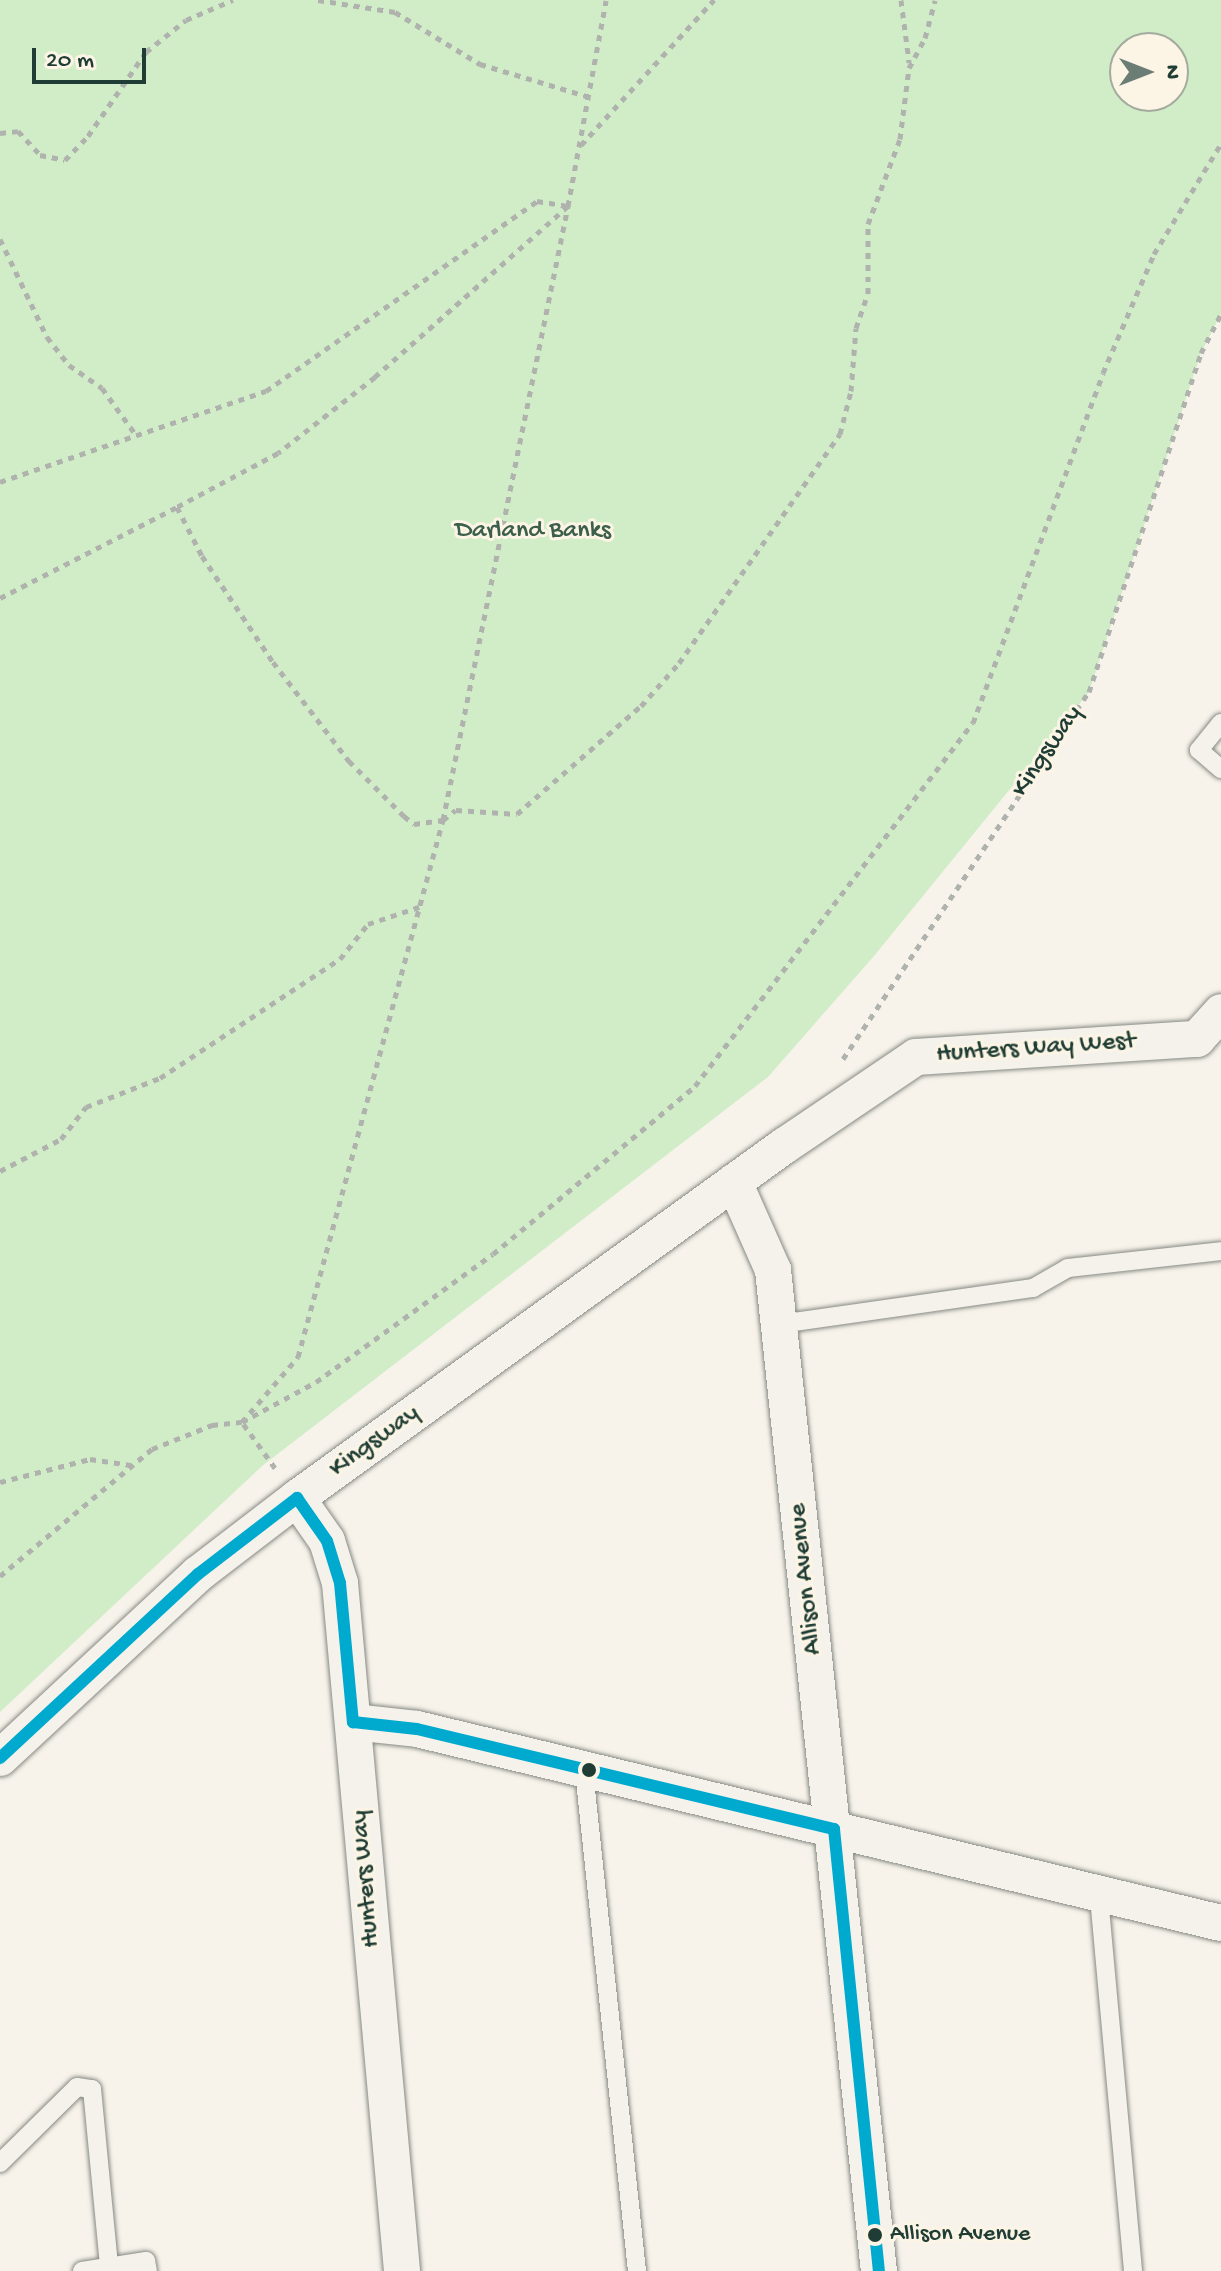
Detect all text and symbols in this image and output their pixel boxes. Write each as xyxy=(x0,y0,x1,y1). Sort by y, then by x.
scale bar xyxy=(36,32,150,82)
north arrow xyxy=(1109,32,1189,112)
text: 20 m xyxy=(46,47,94,76)
text: N xyxy=(1158,65,1184,79)
park label: Darland Banks xyxy=(455,516,611,548)
street label: Kingsway xyxy=(1006,700,1090,804)
street label: Hunters Way West xyxy=(935,1026,1137,1072)
street label: Kingsway xyxy=(324,1399,426,1485)
street label: Allison Avenue xyxy=(784,1502,830,1656)
unlabelled marker xyxy=(581,1762,597,1778)
street label: Hunters Way xyxy=(345,1809,389,1949)
place label: Allison Avenue xyxy=(890,2221,1030,2249)
marker: Allison Avenue xyxy=(867,2227,883,2243)

